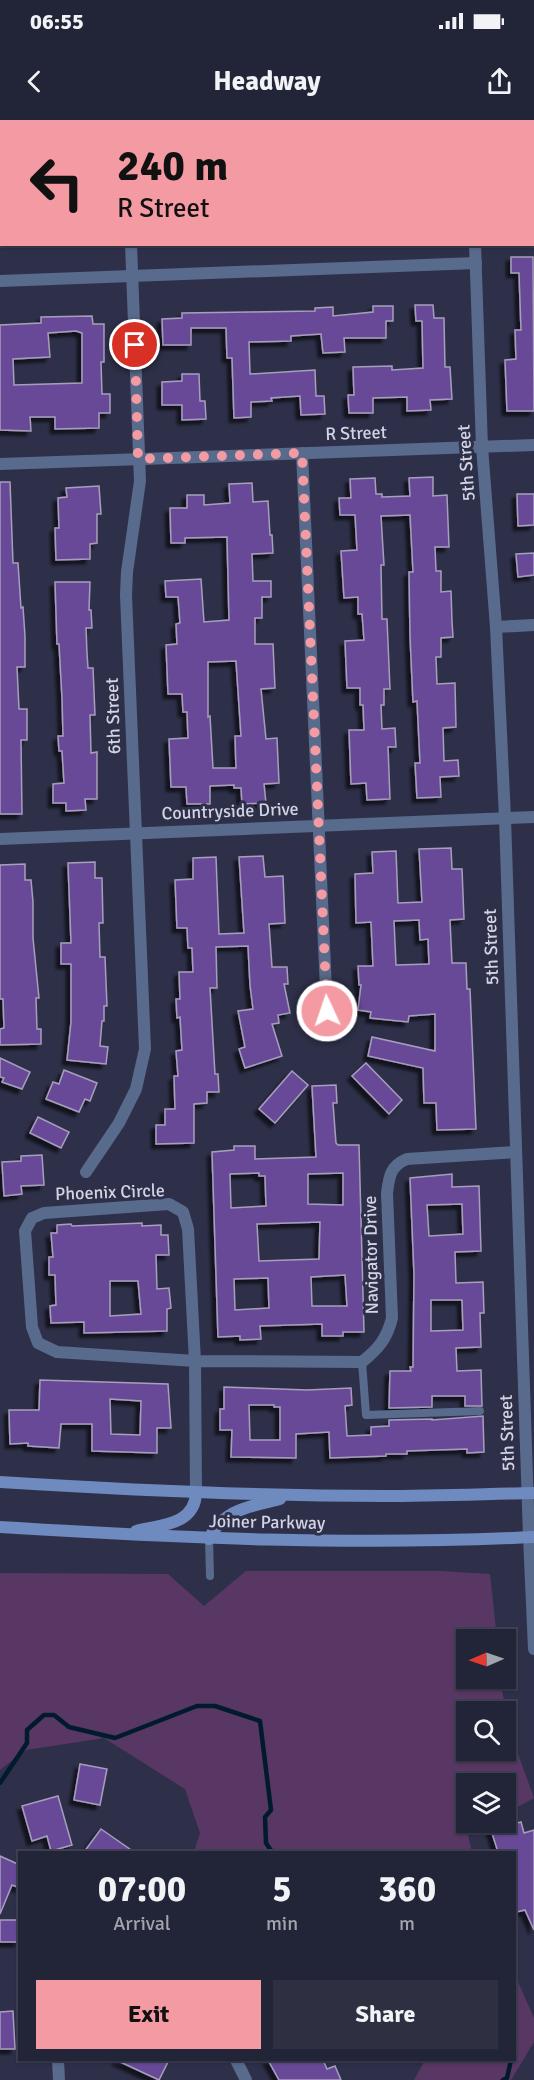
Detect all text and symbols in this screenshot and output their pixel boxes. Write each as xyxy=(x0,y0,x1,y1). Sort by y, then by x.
text: 06:55 xyxy=(30,8,84,35)
icon: back xyxy=(18,65,51,98)
text: Headway xyxy=(213,65,321,98)
icon: share xyxy=(483,65,516,98)
text: 240 m xyxy=(117,141,228,192)
icon: left xyxy=(18,144,96,222)
text: R Street xyxy=(117,192,210,225)
pin xyxy=(109,319,160,370)
icon: arrive xyxy=(118,328,151,361)
street label: R Street xyxy=(325,421,387,445)
street label: 5th Street xyxy=(452,424,480,502)
street label: 6th Street xyxy=(101,677,125,755)
street label: Countryside Drive xyxy=(161,798,299,824)
street label: 5th Street xyxy=(479,908,503,986)
position arrow xyxy=(295,979,359,1043)
street label: Phoenix Circle xyxy=(55,1179,165,1205)
street label: Navigator Drive xyxy=(359,1195,383,1315)
street label: 5th Street xyxy=(495,1394,519,1472)
street label: Joiner Parkway xyxy=(209,1510,326,1534)
north arrow xyxy=(456,1629,516,1689)
map controls xyxy=(456,1629,516,1833)
button: search xyxy=(456,1701,516,1761)
button: layers xyxy=(456,1773,516,1833)
text: 07:00 xyxy=(98,1867,186,1912)
text: 5 xyxy=(272,1867,292,1912)
text: 360 xyxy=(378,1867,436,1912)
text: Arrival xyxy=(113,1911,171,1936)
text: min xyxy=(266,1911,298,1936)
text: m xyxy=(399,1911,415,1936)
button: Exit xyxy=(36,1980,261,2049)
button: Share xyxy=(273,1980,498,2049)

